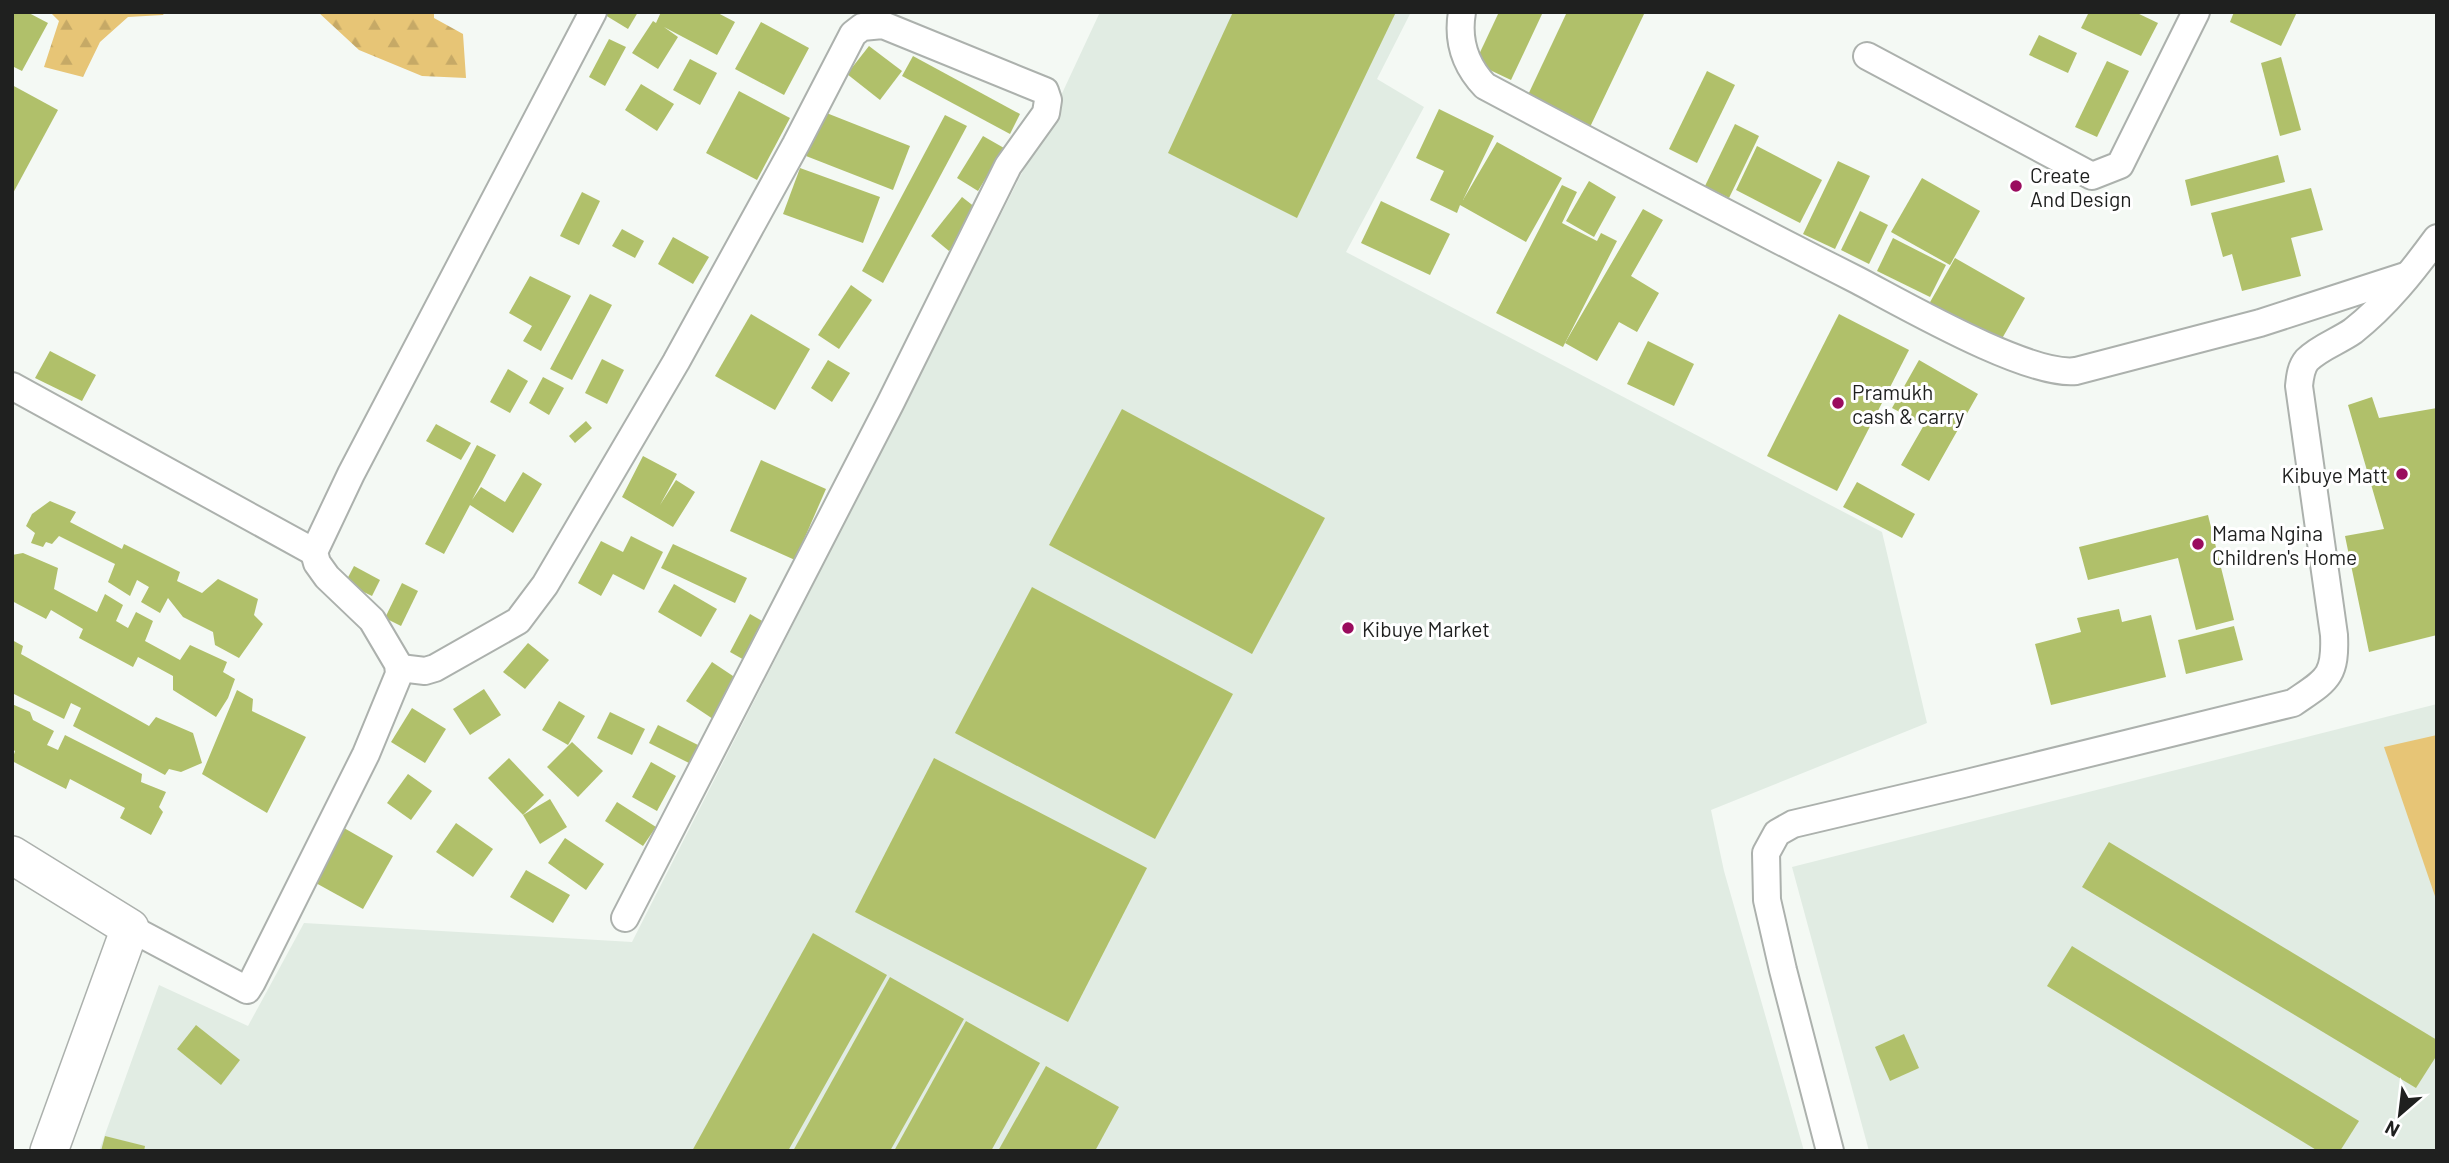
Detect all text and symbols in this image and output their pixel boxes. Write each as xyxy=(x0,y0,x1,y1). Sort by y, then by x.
place label: Create And Design xyxy=(2030,162,2132,211)
marker: Create And Design xyxy=(2008,178,2024,194)
place label: Pramukh cash & carry xyxy=(1852,379,1965,428)
marker: Pramukh cash & carry xyxy=(1830,395,1846,411)
place label: Kibuye Matt xyxy=(2281,462,2388,487)
marker: Kibuye Matt xyxy=(2394,466,2410,482)
place label: Mama Ngina Children's Home xyxy=(2212,520,2357,569)
marker: Mama Ngina Children's Home xyxy=(2190,536,2206,552)
place label: Kibuye Market xyxy=(1362,616,1490,641)
marker: Kibuye Market xyxy=(1340,620,1356,636)
north arrow xyxy=(2365,1079,2435,1149)
text: N xyxy=(2381,1116,2403,1143)

